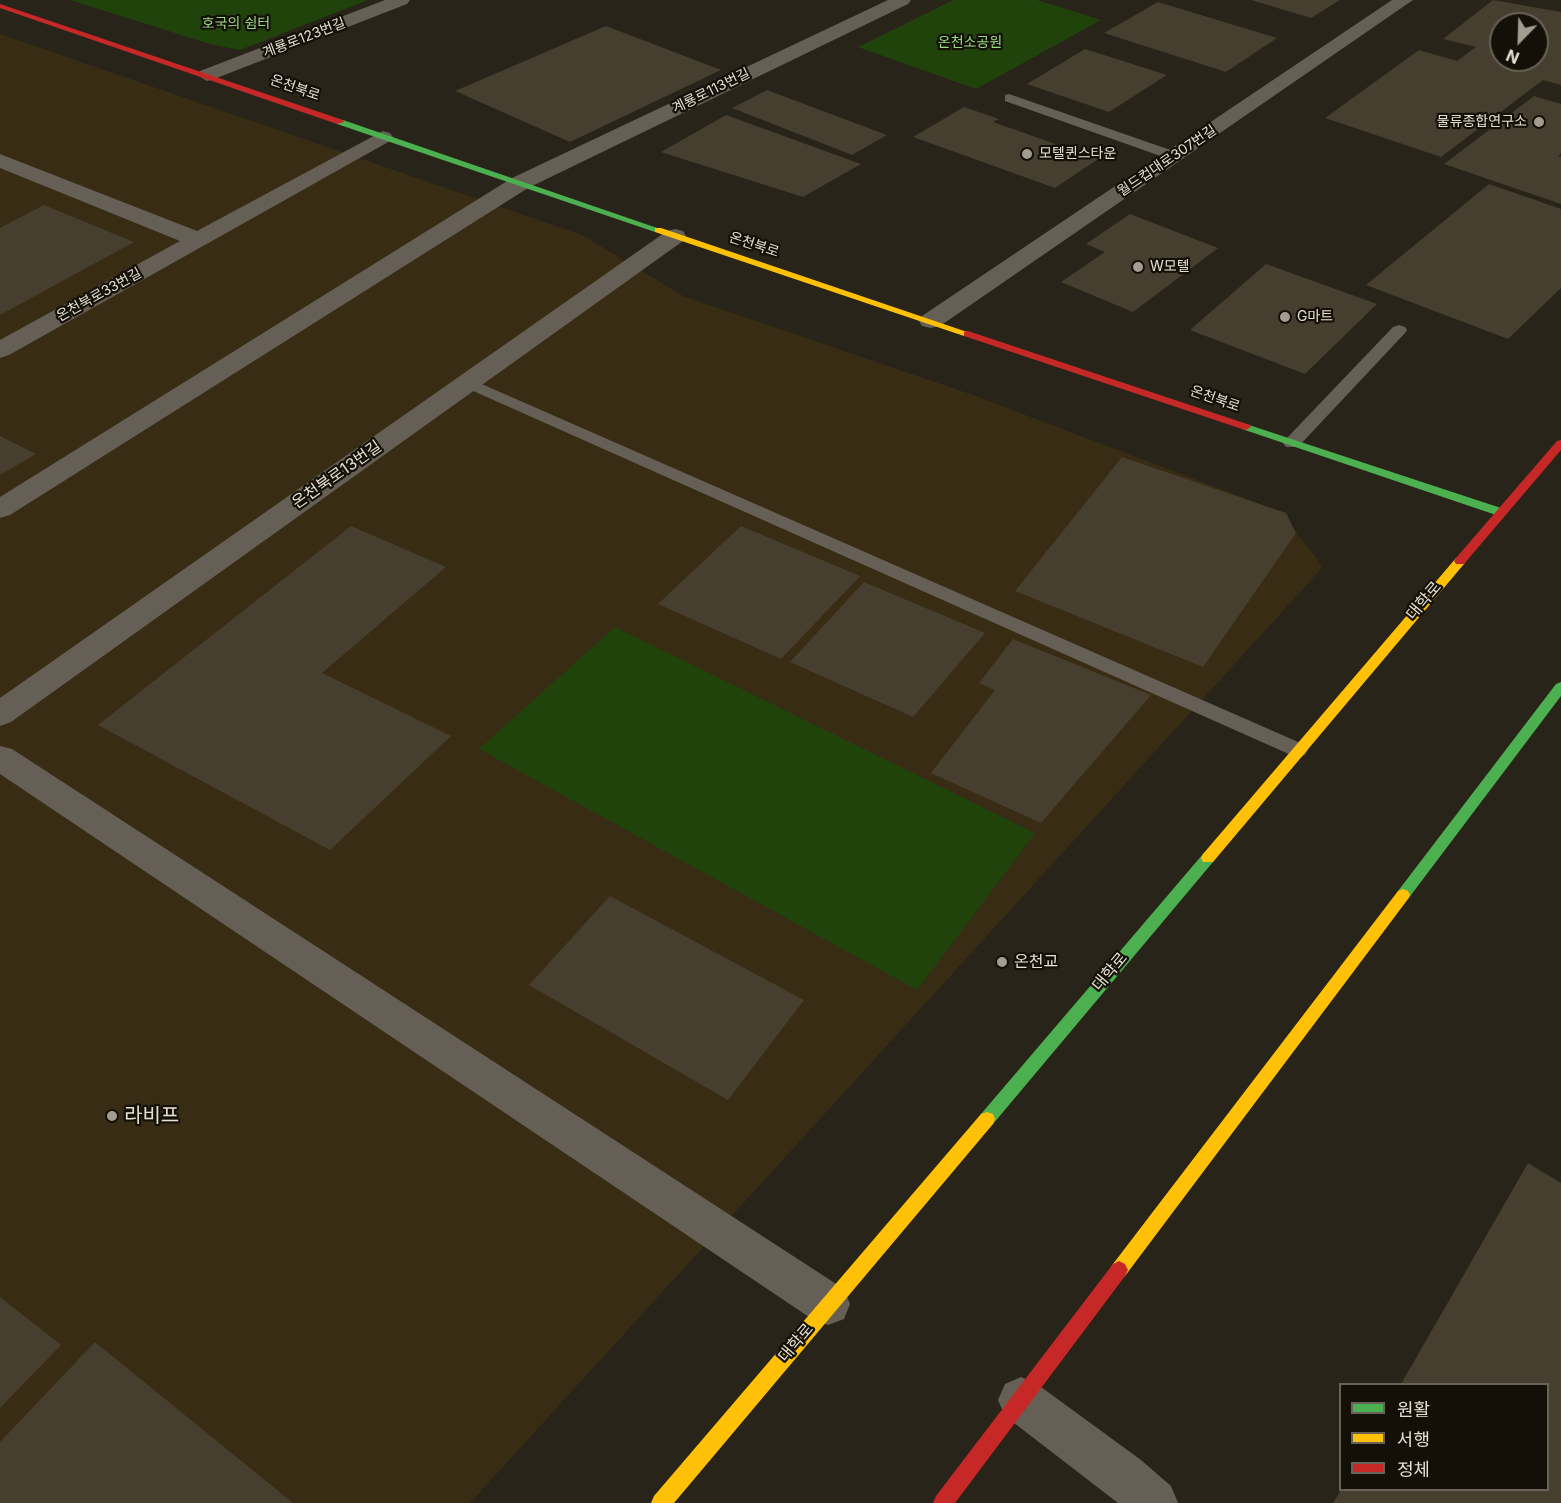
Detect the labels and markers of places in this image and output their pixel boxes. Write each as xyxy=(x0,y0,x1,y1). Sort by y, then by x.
place label: 물류종합연구소 xyxy=(1437,114,1527,130)
marker: 물류종합연구소 xyxy=(1532,115,1546,129)
place label: 모텔퀸스타운 xyxy=(1039,146,1116,162)
marker: 모텔퀸스타운 xyxy=(1020,147,1034,161)
place label: W모텔 xyxy=(1150,259,1190,275)
marker: W모텔 xyxy=(1131,260,1145,274)
place label: G마트 xyxy=(1297,309,1333,325)
marker: G마트 xyxy=(1278,310,1292,324)
place label: 온천교 xyxy=(1014,952,1058,972)
marker: 온천교 xyxy=(995,955,1009,969)
place label: 라비프 xyxy=(124,1104,179,1128)
marker: 라비프 xyxy=(105,1109,119,1123)

